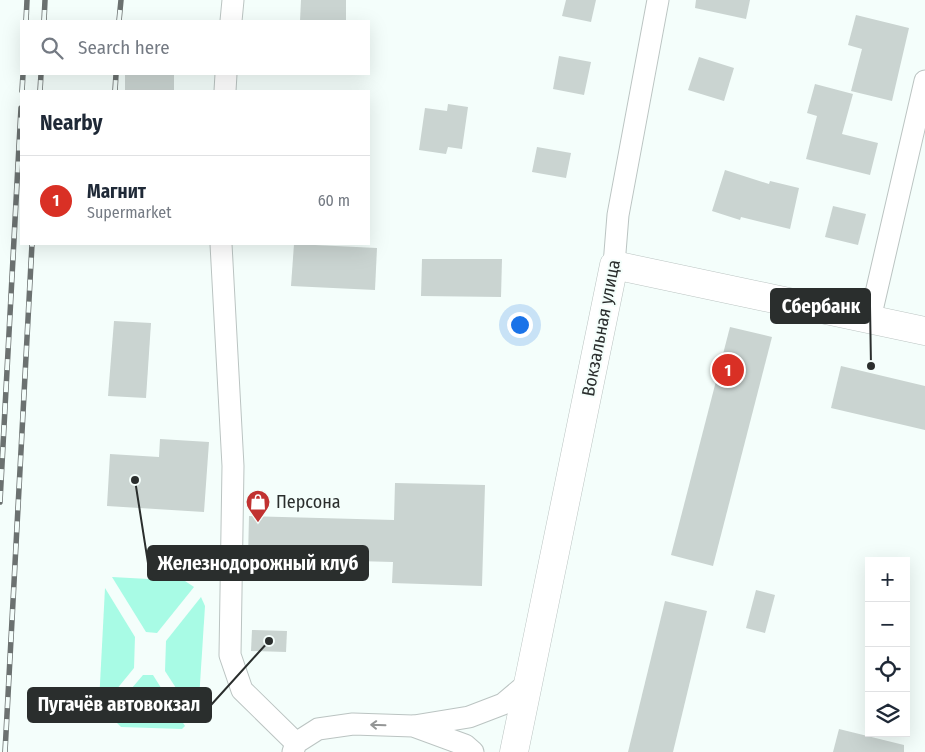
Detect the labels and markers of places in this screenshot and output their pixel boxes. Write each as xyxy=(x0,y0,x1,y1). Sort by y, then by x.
callout: Сбербанк xyxy=(771,289,870,323)
pin: 1 xyxy=(712,351,744,389)
shop icon: Персона xyxy=(245,489,271,523)
place label: Персона xyxy=(276,491,341,513)
callout: Железнодорожный клуб xyxy=(148,546,368,580)
callout: Пугачёв автовокзал xyxy=(28,688,211,722)

